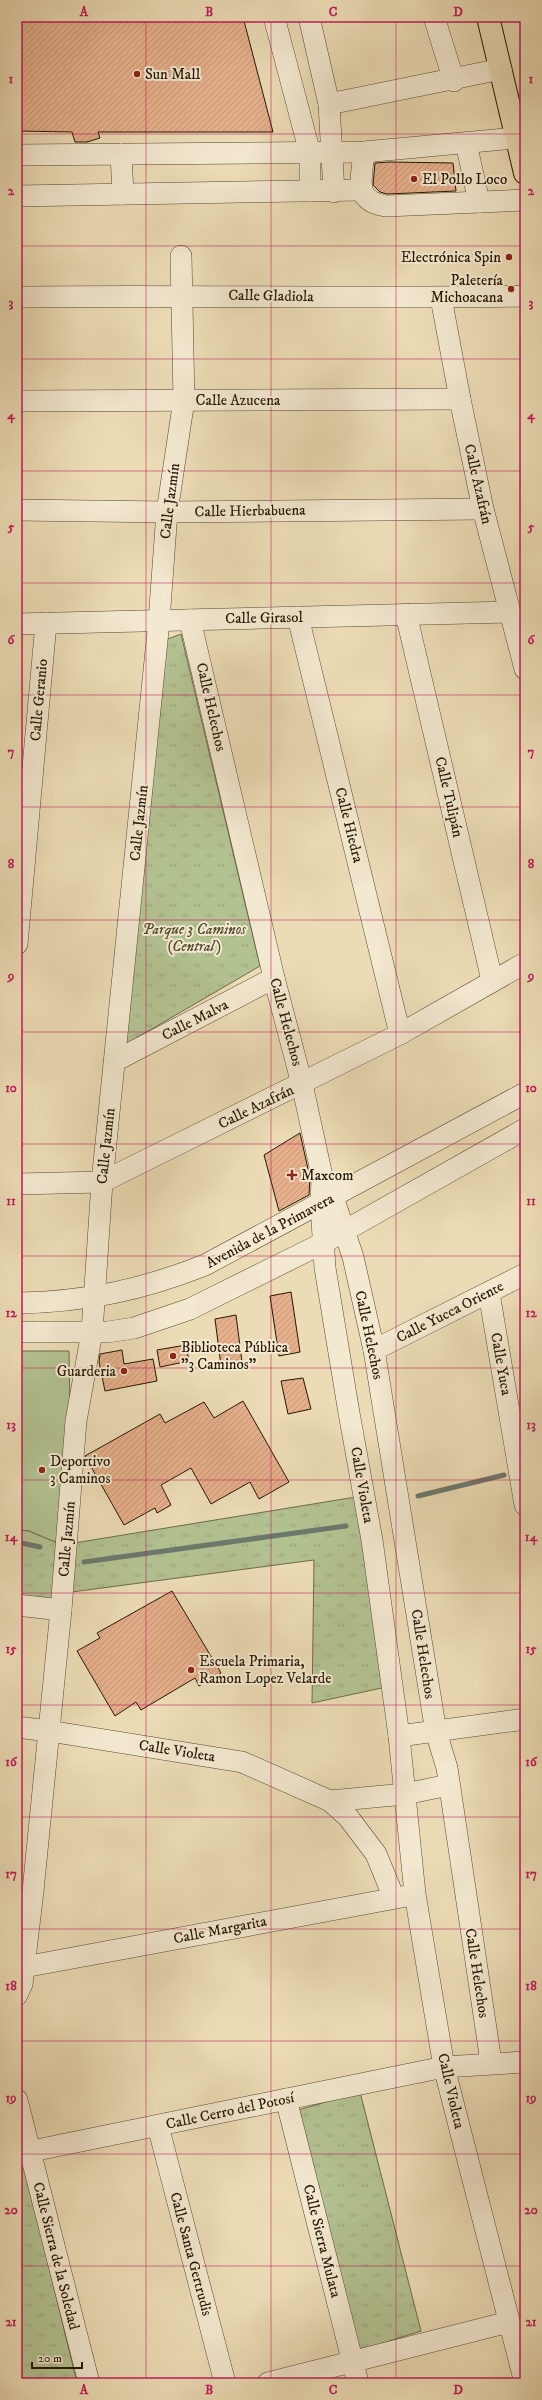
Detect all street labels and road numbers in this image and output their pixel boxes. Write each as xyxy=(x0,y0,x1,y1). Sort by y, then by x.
street label: Calle Gladiola xyxy=(228,286,315,306)
street label: Calle Azucena xyxy=(196,391,281,410)
street label: Calle Azafrán xyxy=(460,442,496,526)
street label: Calle Jazmín xyxy=(156,462,184,540)
street label: Calle Hierbabuena xyxy=(194,501,306,521)
street label: Calle Girasol xyxy=(225,608,304,628)
street label: Calle Geranio xyxy=(26,658,52,742)
street label: Calle Helechos xyxy=(192,661,230,753)
street label: Calle Tulipán xyxy=(430,755,468,839)
street label: Calle Jazmín xyxy=(126,784,152,862)
street label: Calle Hiedra xyxy=(330,785,368,865)
street label: Calle Helechos xyxy=(265,976,307,1068)
street label: Calle Malva xyxy=(159,995,232,1045)
street label: Calle Azafrán xyxy=(215,1080,297,1133)
street label: Calle Jazmín xyxy=(93,1107,119,1185)
street label: Avenida de la Primavera xyxy=(203,1189,338,1273)
street label: Calle Yucca Oriente xyxy=(393,1277,507,1347)
street label: Calle Helechos xyxy=(350,1289,388,1381)
street label: Calle Yuca xyxy=(486,1331,516,1397)
street label: Calle Violeta xyxy=(346,1445,378,1525)
street label: Calle Jazmín xyxy=(54,1500,80,1578)
street label: Calle Helechos xyxy=(407,1608,439,1700)
street label: Calle Violeta xyxy=(137,1736,217,1767)
street label: Calle Margarita xyxy=(172,1912,269,1948)
street label: Calle Helechos xyxy=(461,1927,493,2019)
street label: Calle Violeta xyxy=(433,2051,469,2131)
street label: Calle Cerro del Potosí xyxy=(164,2088,297,2134)
street label: Calle Sierra de la Soledad xyxy=(28,2180,84,2332)
street label: Calle Sierra Mulata xyxy=(299,2182,345,2300)
street label: Calle Santa Gertrudis xyxy=(165,2190,217,2318)

